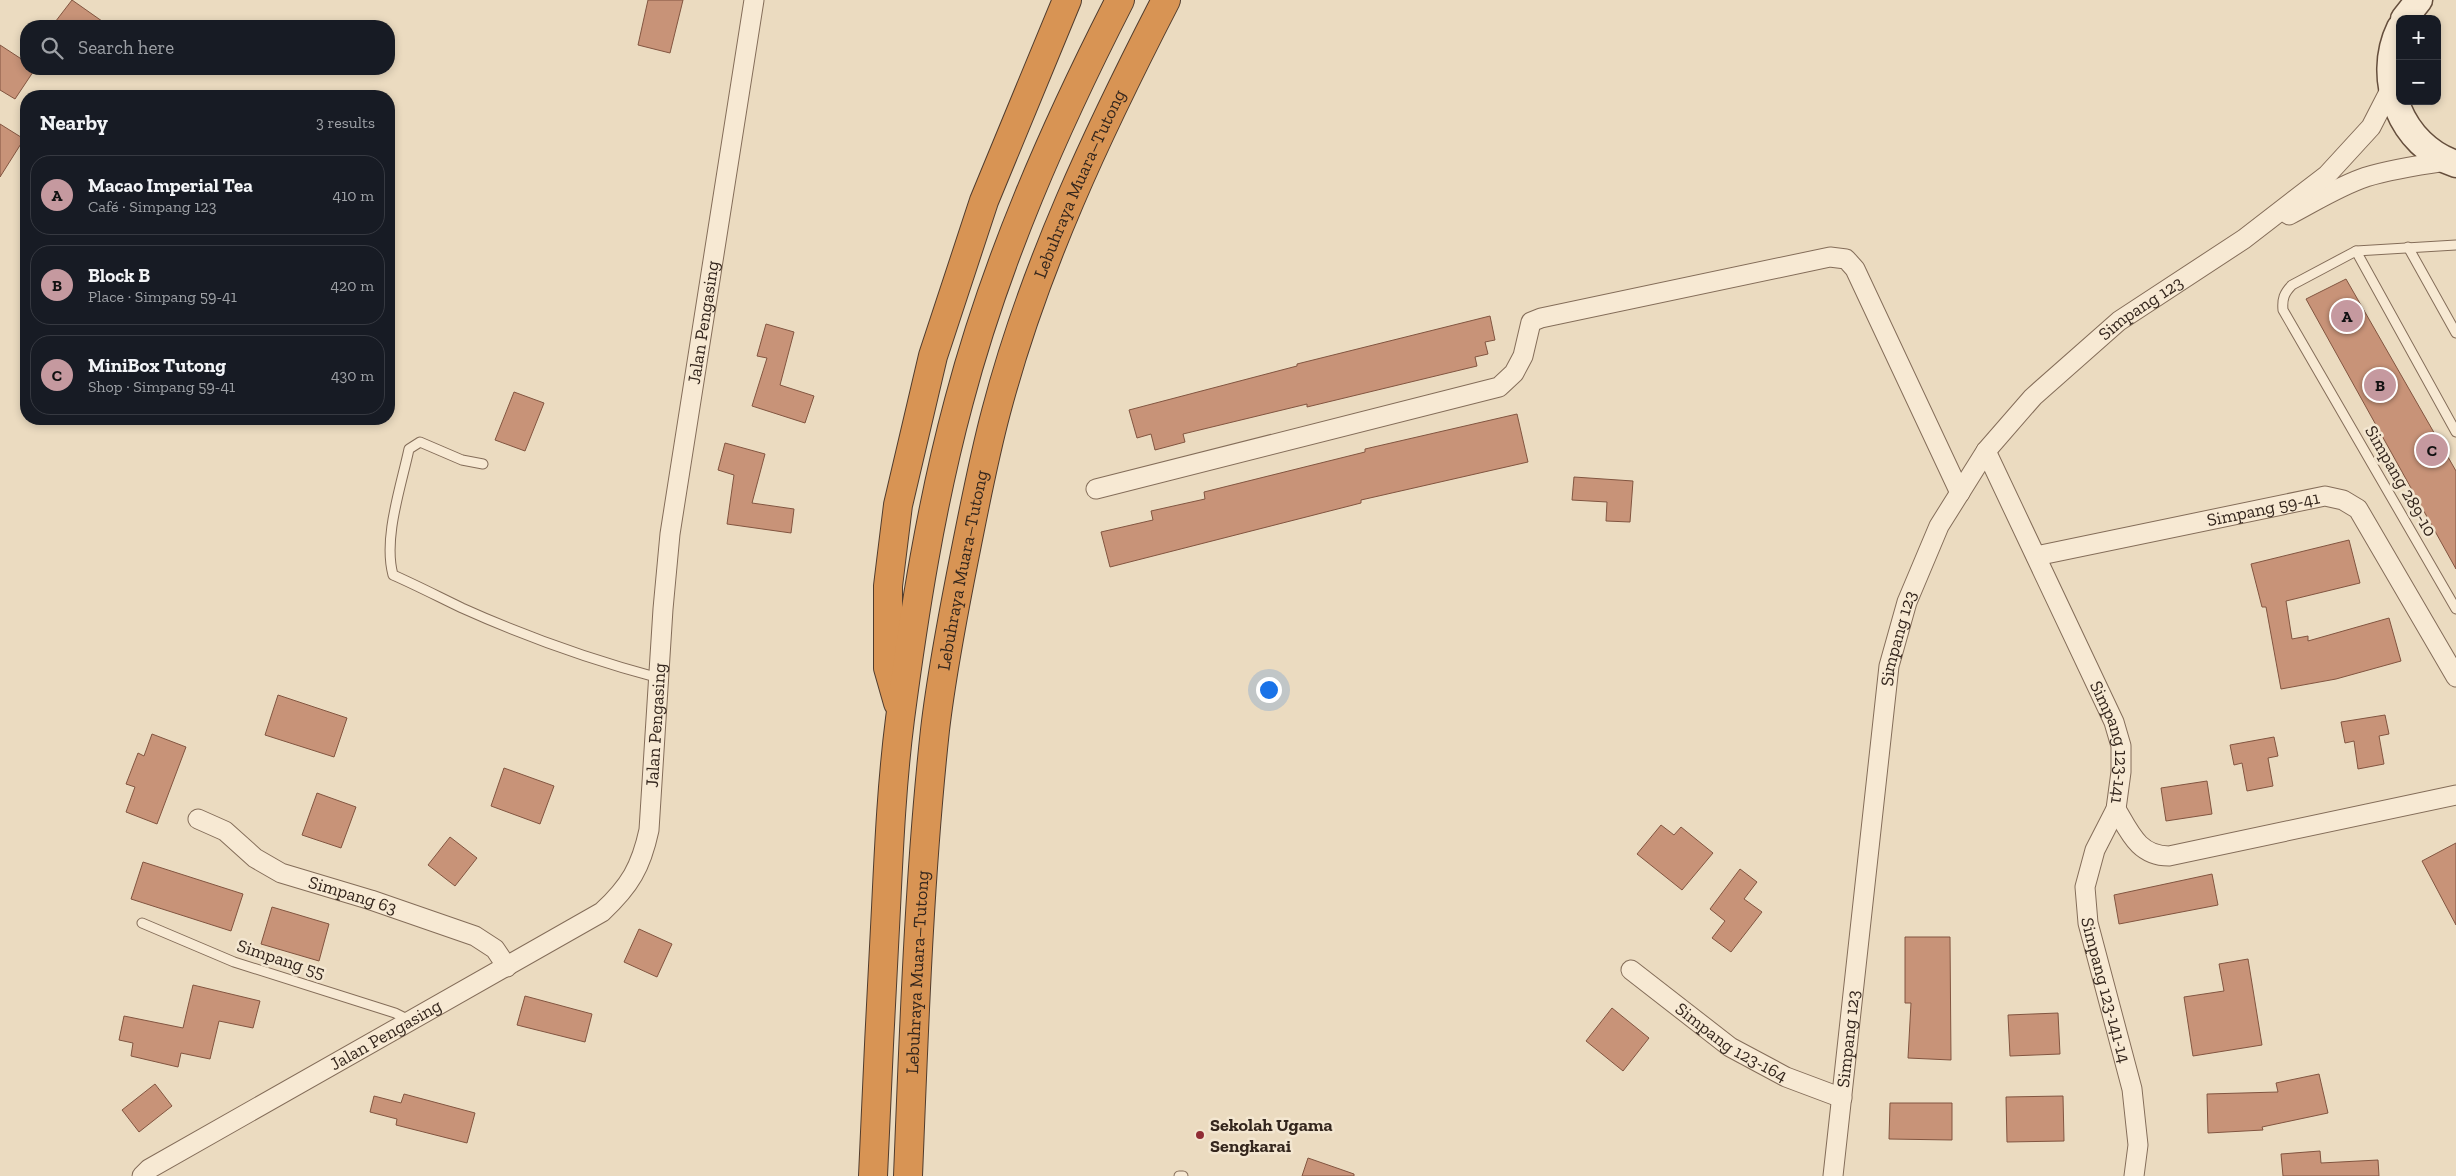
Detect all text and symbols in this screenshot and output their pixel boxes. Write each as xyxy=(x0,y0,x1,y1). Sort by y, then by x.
map controls xyxy=(2396,15,2441,105)
button: + xyxy=(2396,15,2441,60)
search box xyxy=(20,20,395,75)
icon: search xyxy=(38,34,66,62)
text: Search here xyxy=(78,36,174,59)
button: − xyxy=(2396,60,2441,105)
street label: Lebuhraya Muara–Tutong xyxy=(1029,86,1130,281)
text: Nearby xyxy=(40,110,108,135)
text: 3 results xyxy=(316,113,375,132)
text: Macao Imperial Tea xyxy=(88,174,253,197)
text: A xyxy=(52,186,63,205)
text: 410 m xyxy=(333,186,374,205)
text: Café · Simpang 123 xyxy=(88,197,216,216)
street label: Jalan Pengasing xyxy=(683,259,724,386)
text: Block B xyxy=(88,264,150,287)
street label: Simpang 123 xyxy=(2094,271,2187,345)
text: B xyxy=(52,276,62,295)
text: 420 m xyxy=(330,276,374,295)
text: Place · Simpang 59-41 xyxy=(88,287,237,306)
pin: A xyxy=(2331,297,2363,335)
text: MiniBox Tutong xyxy=(88,354,226,377)
text: C xyxy=(52,366,62,385)
text: 430 m xyxy=(331,366,374,385)
pin: B xyxy=(2364,366,2396,404)
text: Shop · Simpang 59-41 xyxy=(88,377,235,396)
street label: Simpang 289-10 xyxy=(2360,421,2442,541)
pin: C xyxy=(2416,431,2448,469)
street label: Lebuhraya Muara–Tutong xyxy=(933,468,993,672)
street label: Simpang 59-41 xyxy=(2205,486,2322,531)
street label: Simpang 123 xyxy=(1876,587,1922,687)
street label: Jalan Pengasing xyxy=(641,662,671,788)
your location xyxy=(1256,677,1282,703)
street label: Simpang 123-141 xyxy=(2085,677,2132,805)
street label: Lebuhraya Muara–Tutong xyxy=(901,870,934,1074)
street label: Simpang 63 xyxy=(306,871,400,919)
street label: Simpang 123-141-14 xyxy=(2077,917,2136,1066)
street label: Simpang 55 xyxy=(234,934,328,984)
street label: Simpang 123 xyxy=(1832,989,1864,1089)
street label: Jalan Pengasing xyxy=(326,994,445,1075)
street label: Simpang 123-164 xyxy=(1671,998,1792,1087)
place label: Sekolah Ugama Sengkarai xyxy=(1210,1114,1333,1157)
marker: Sekolah Ugama Sengkarai xyxy=(1194,1129,1206,1141)

